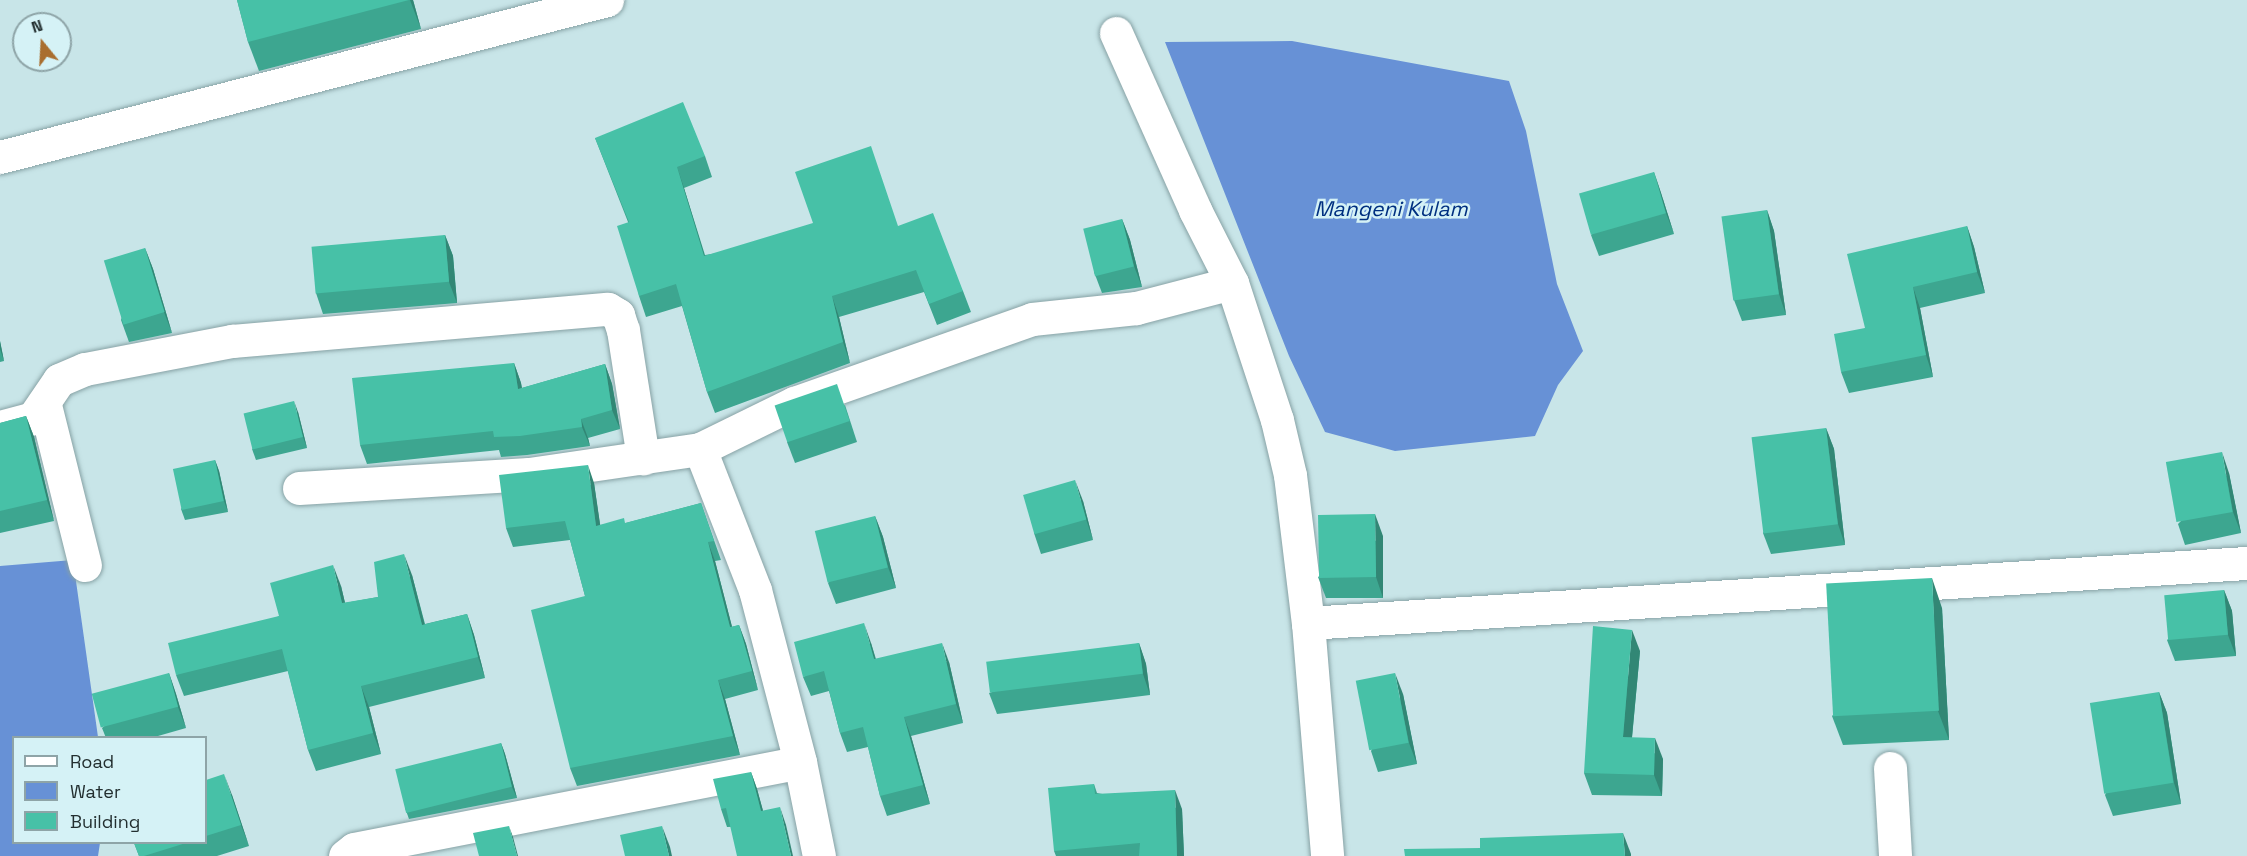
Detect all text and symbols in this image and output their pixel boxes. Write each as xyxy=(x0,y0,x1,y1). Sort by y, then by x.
north arrow xyxy=(12,12,72,72)
text: N xyxy=(29,15,45,38)
water label: Mangeni Kulam xyxy=(1314,196,1468,222)
legend xyxy=(12,736,207,844)
text: Road xyxy=(70,750,114,773)
text: Water xyxy=(70,780,121,803)
text: Building xyxy=(70,810,140,833)

